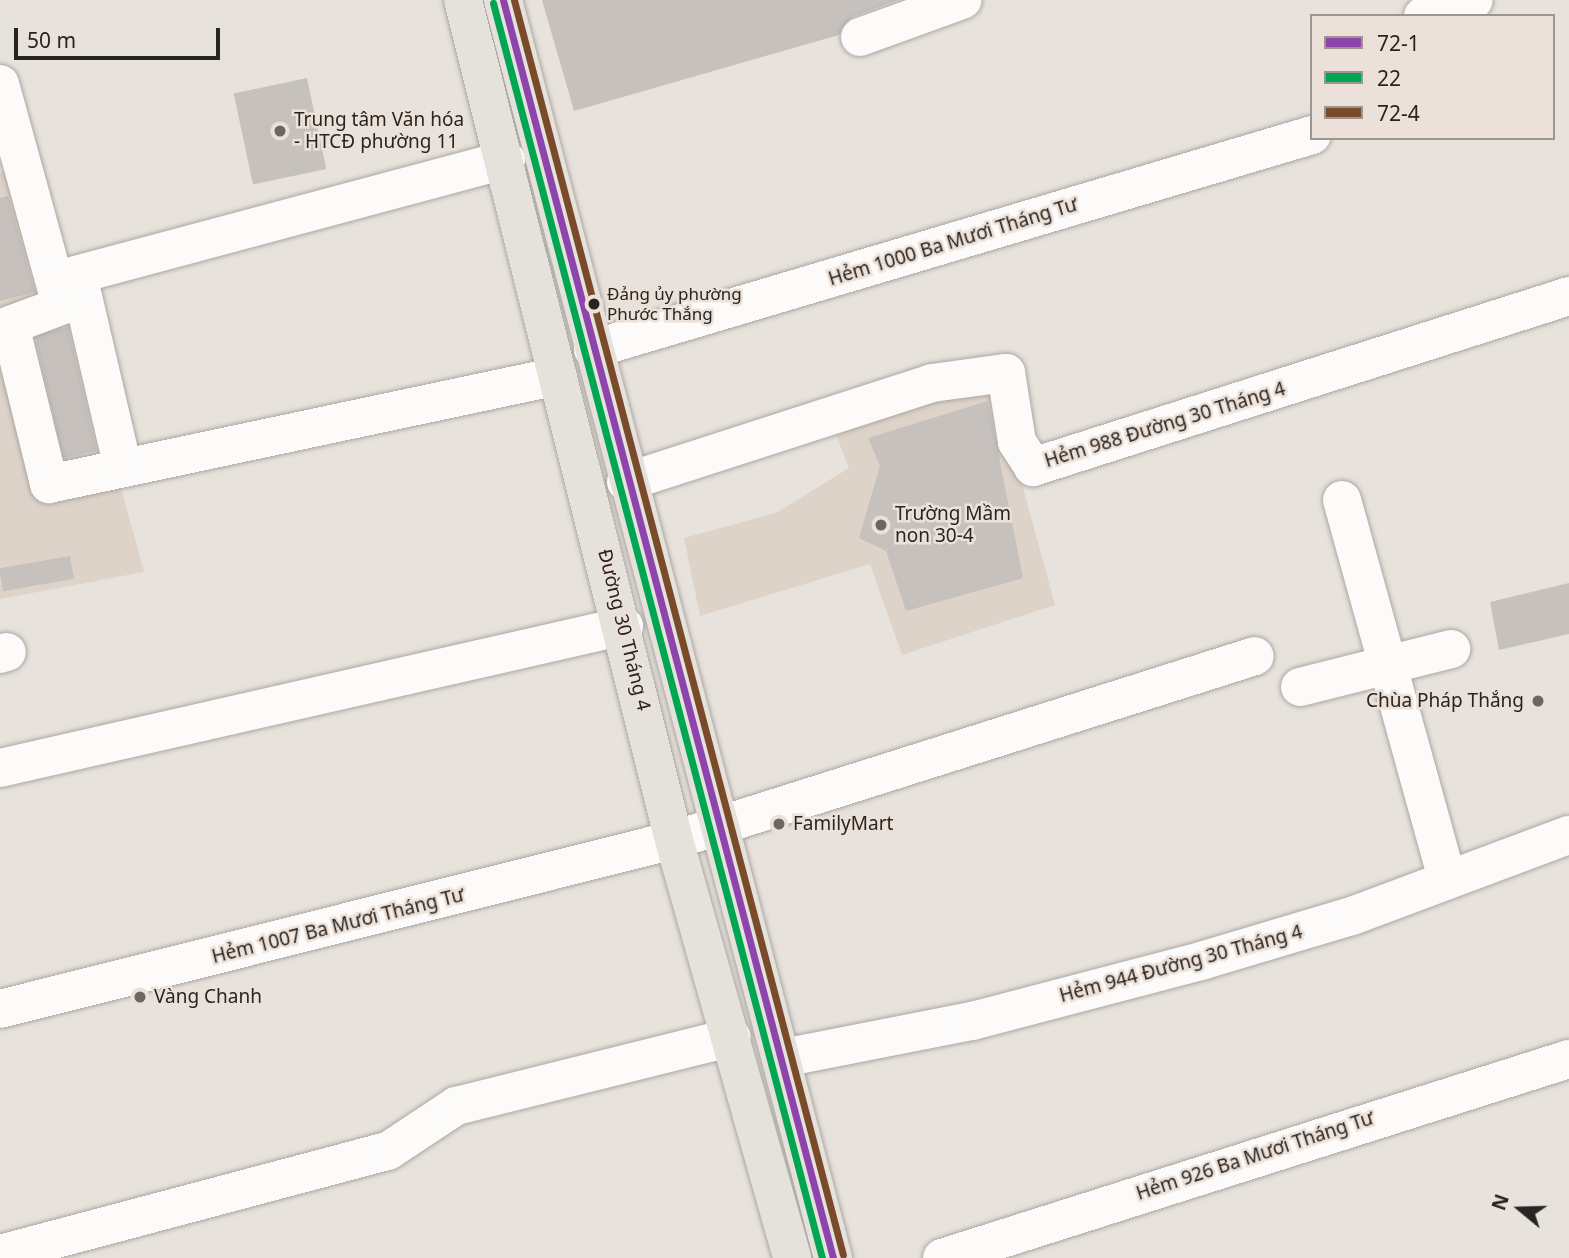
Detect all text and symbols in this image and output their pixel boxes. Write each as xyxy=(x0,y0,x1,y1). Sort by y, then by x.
scale bar xyxy=(18,14,224,58)
legend xyxy=(1310,14,1555,140)
text: 50 m xyxy=(27,26,76,54)
text: 72-1 xyxy=(1377,29,1420,57)
text: 22 xyxy=(1377,64,1401,92)
text: 72-4 xyxy=(1377,99,1420,127)
place label: Trung tâm Văn hóa - HTCĐ phường 11 xyxy=(294,109,464,153)
marker: Trung tâm Văn hóa - HTCĐ phường 11 xyxy=(272,123,288,139)
street label: Hẻm 1000 Ba Mươi Tháng Tư xyxy=(826,193,1080,291)
place label: Đảng ủy phường Phước Thắng xyxy=(607,284,742,324)
marker: Đảng ủy phường Phước Thắng xyxy=(587,297,601,311)
street label: Hẻm 988 Đường 30 Tháng 4 xyxy=(1042,377,1288,473)
place label: Trường Mầm non 30-4 xyxy=(895,503,1011,547)
marker: Trường Mầm non 30-4 xyxy=(873,517,889,533)
street label: Đường 30 Tháng 4 xyxy=(593,547,655,713)
place label: Chùa Pháp Thắng xyxy=(1366,690,1524,712)
marker: Chùa Pháp Thắng xyxy=(1530,693,1546,709)
place label: FamilyMart xyxy=(793,813,893,835)
marker: FamilyMart xyxy=(771,816,787,832)
street label: Hẻm 1007 Ba Mươi Tháng Tư xyxy=(209,884,467,968)
street label: Hẻm 944 Đường 30 Tháng 4 xyxy=(1057,921,1305,1007)
place label: Vàng Chanh xyxy=(154,986,262,1008)
marker: Vàng Chanh xyxy=(132,989,148,1005)
street label: Hẻm 926 Ba Mươi Tháng Tư xyxy=(1133,1107,1377,1205)
north arrow xyxy=(1485,1174,1555,1244)
text: N xyxy=(1485,1191,1515,1214)

